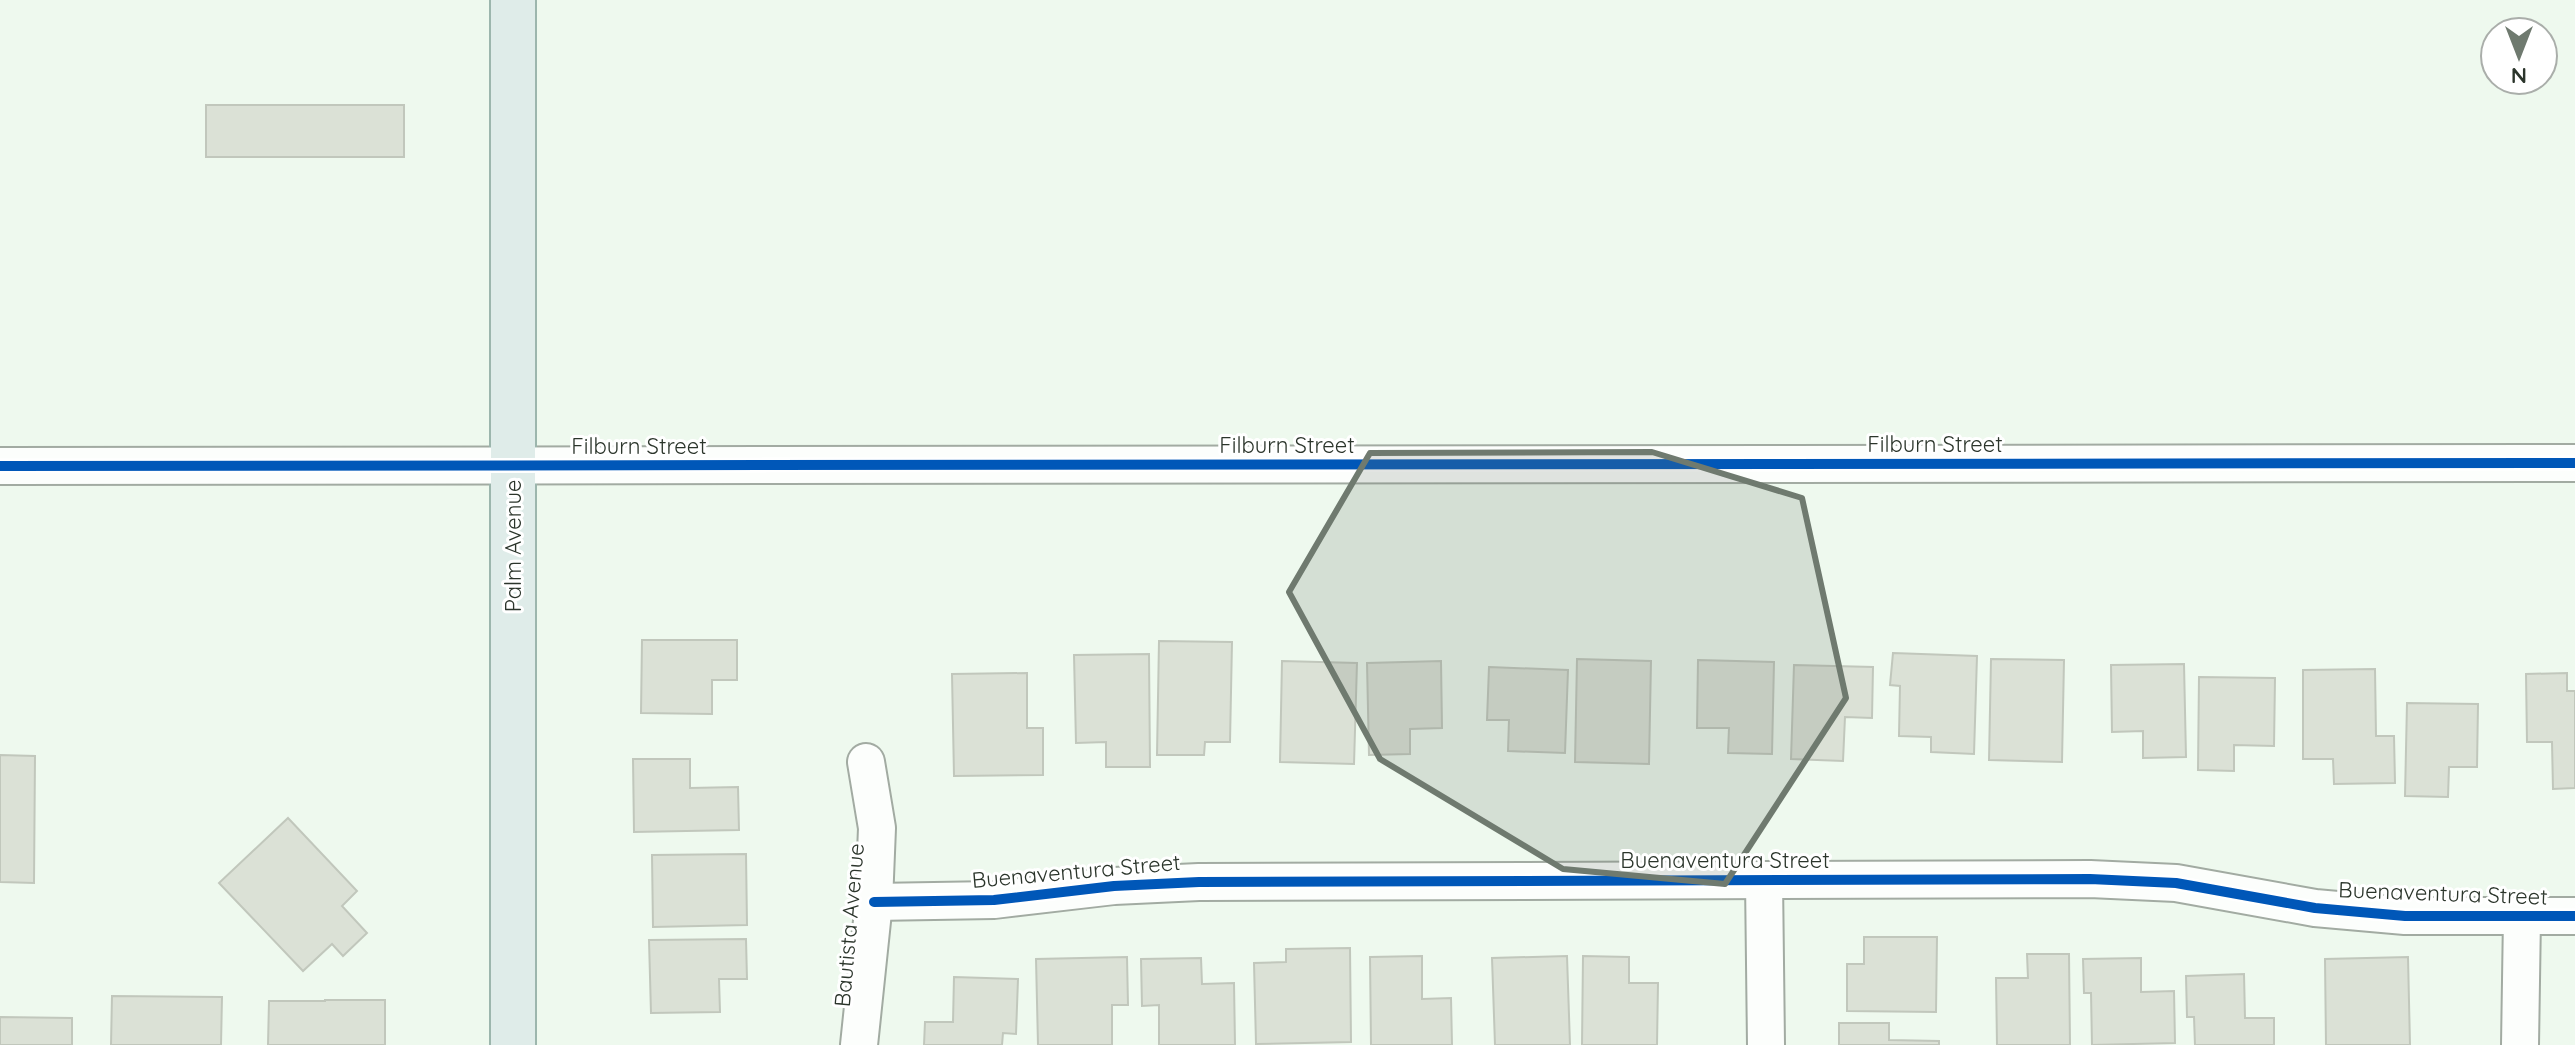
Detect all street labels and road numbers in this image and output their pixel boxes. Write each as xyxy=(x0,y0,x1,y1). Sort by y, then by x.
street label: Filburn Street xyxy=(1867,430,2003,458)
street label: Filburn Street xyxy=(1219,431,1355,459)
street label: Filburn Street xyxy=(571,432,707,460)
street label: Palm Avenue xyxy=(499,480,527,612)
street label: Bautista Avenue xyxy=(828,842,870,1008)
street label: Buenaventura Street xyxy=(1620,846,1830,874)
street label: Buenaventura Street xyxy=(970,848,1182,894)
street label: Buenaventura Street xyxy=(2338,875,2548,911)

